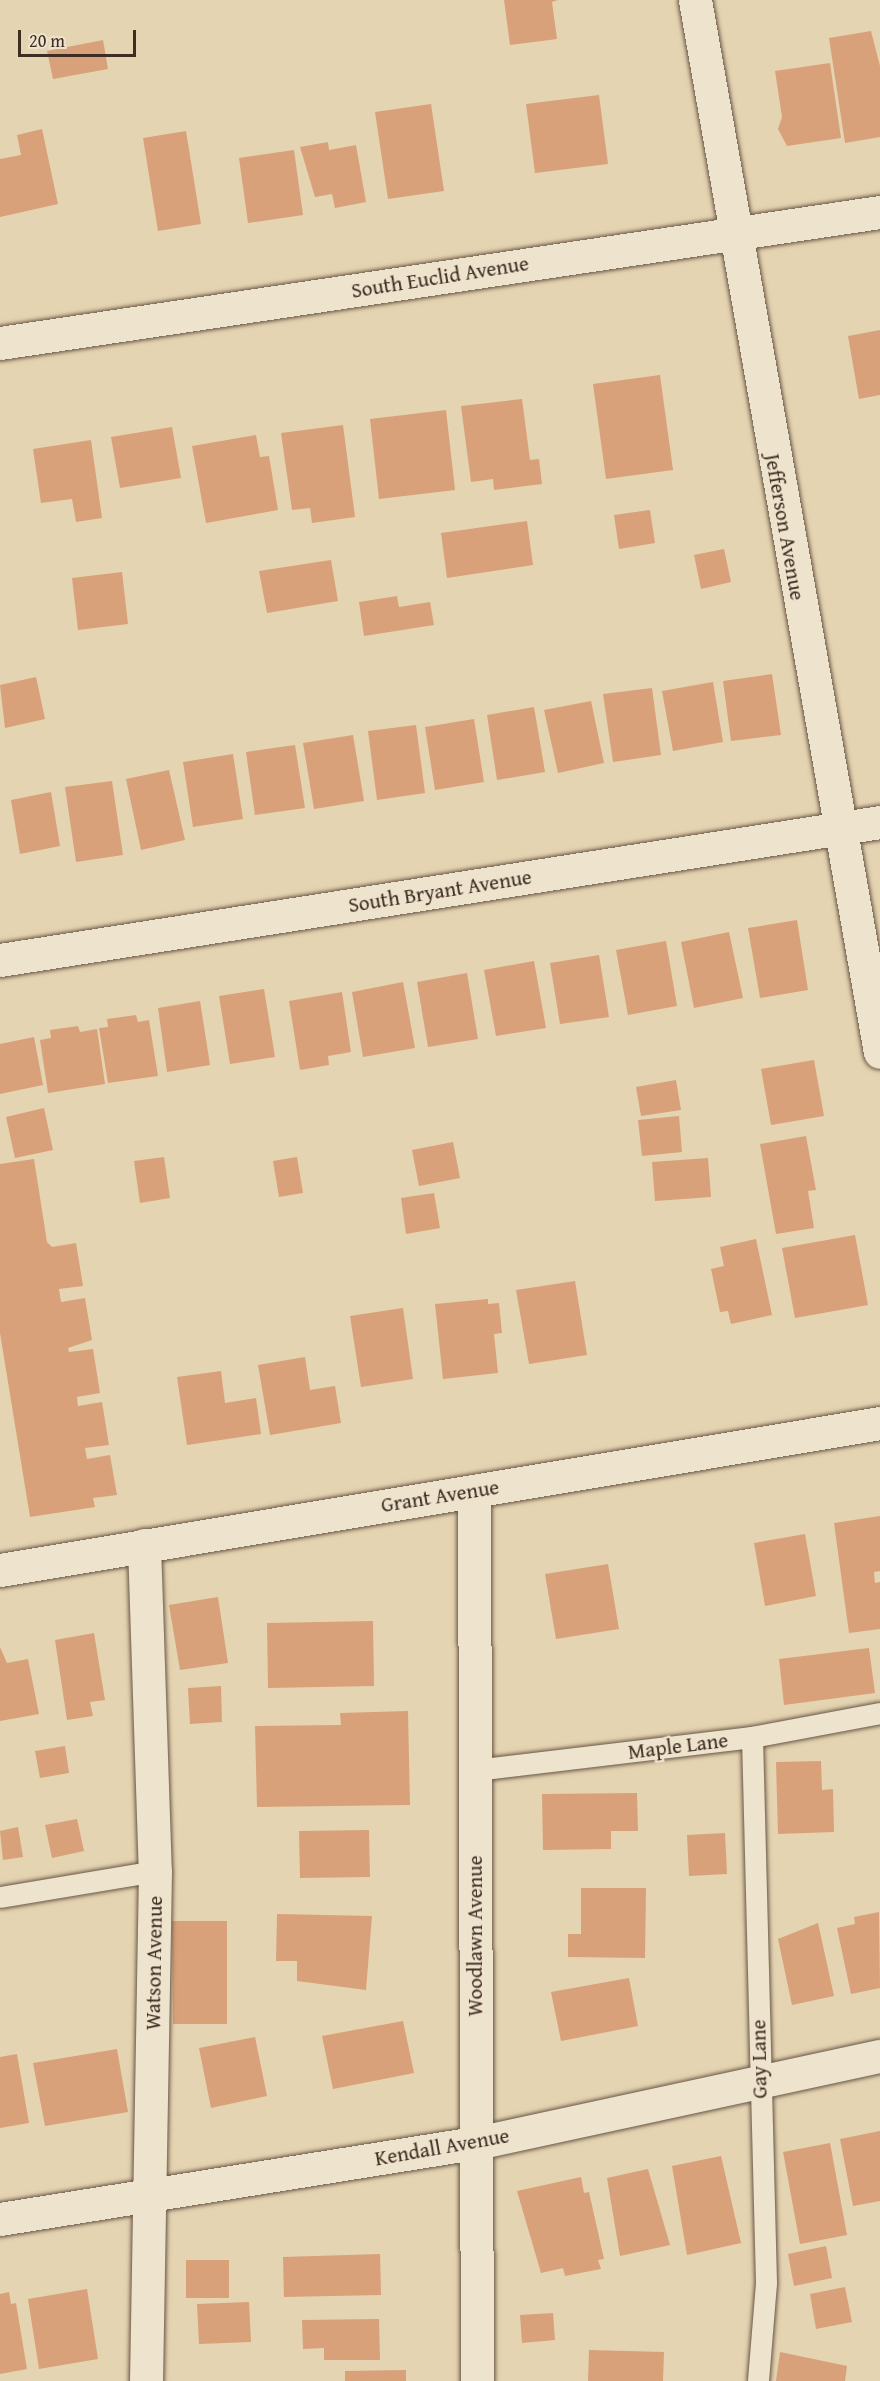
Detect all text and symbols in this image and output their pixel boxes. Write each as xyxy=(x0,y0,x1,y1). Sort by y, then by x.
scale bar xyxy=(21,18,140,56)
text: 20 m xyxy=(29,27,65,54)
street label: South Euclid Avenue xyxy=(349,251,531,303)
street label: Jefferson Avenue xyxy=(760,452,810,602)
street label: South Bryant Avenue xyxy=(347,864,533,918)
street label: Grant Avenue xyxy=(379,1474,501,1518)
street label: Maple Lane xyxy=(627,1727,729,1765)
street label: Woodlawn Avenue xyxy=(462,1855,488,2017)
street label: Watson Avenue xyxy=(140,1896,168,2030)
street label: Gay Lane xyxy=(746,2019,772,2099)
street label: Kendall Avenue xyxy=(373,2123,511,2171)

